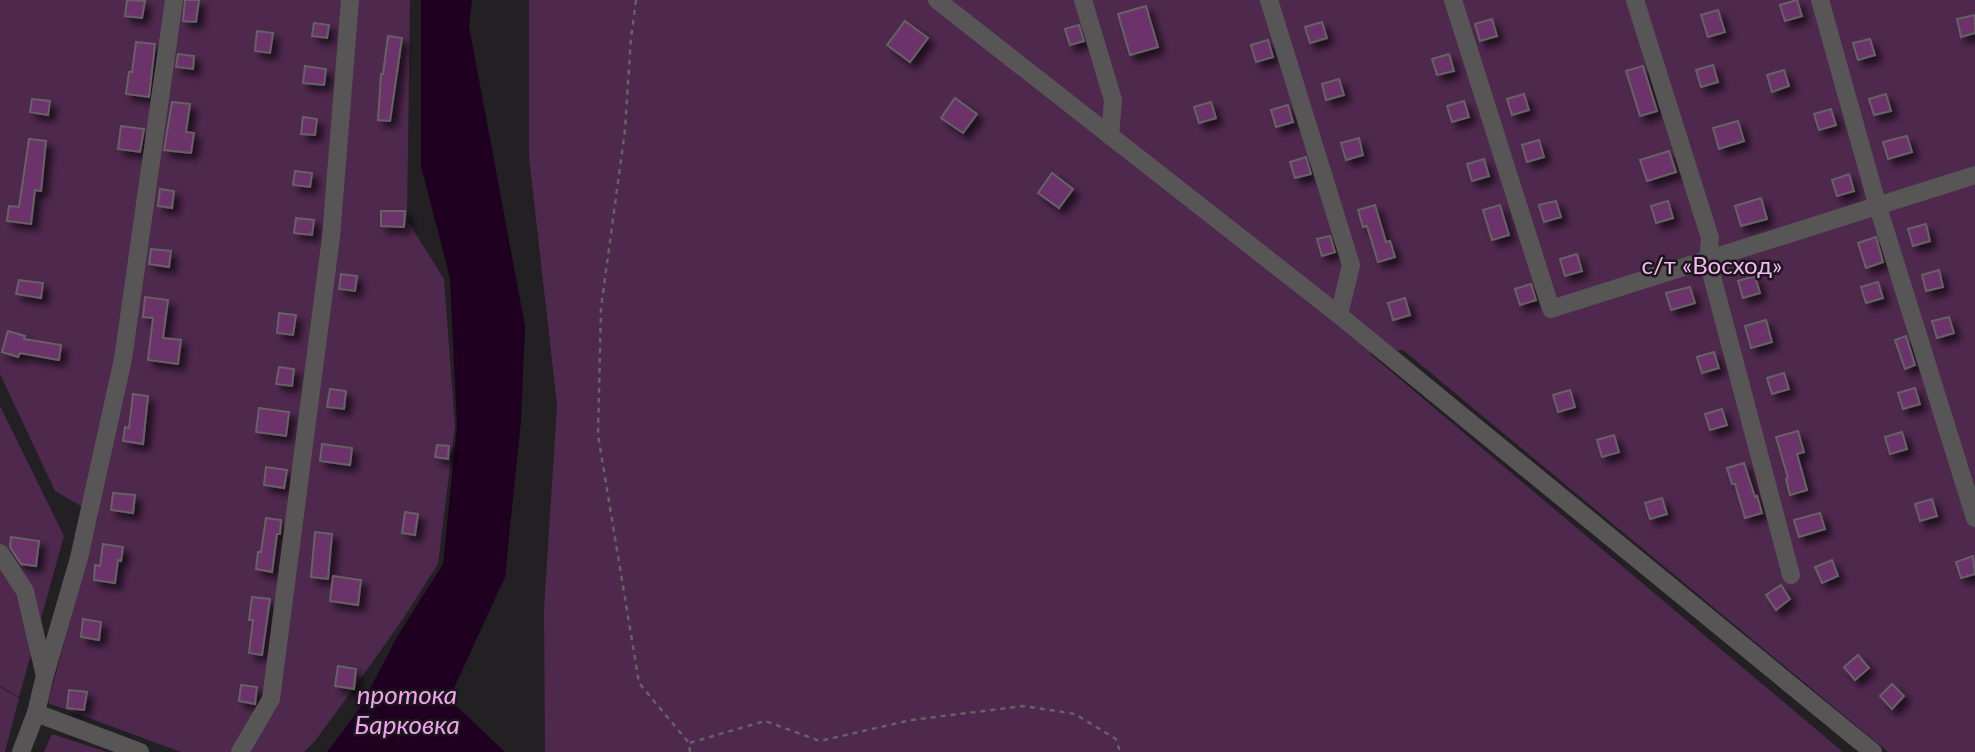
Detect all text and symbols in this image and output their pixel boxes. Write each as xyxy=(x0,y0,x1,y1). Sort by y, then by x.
park label: с/т «Восход» xyxy=(1642,250,1782,279)
water label: протока Барковка xyxy=(354,678,460,740)

